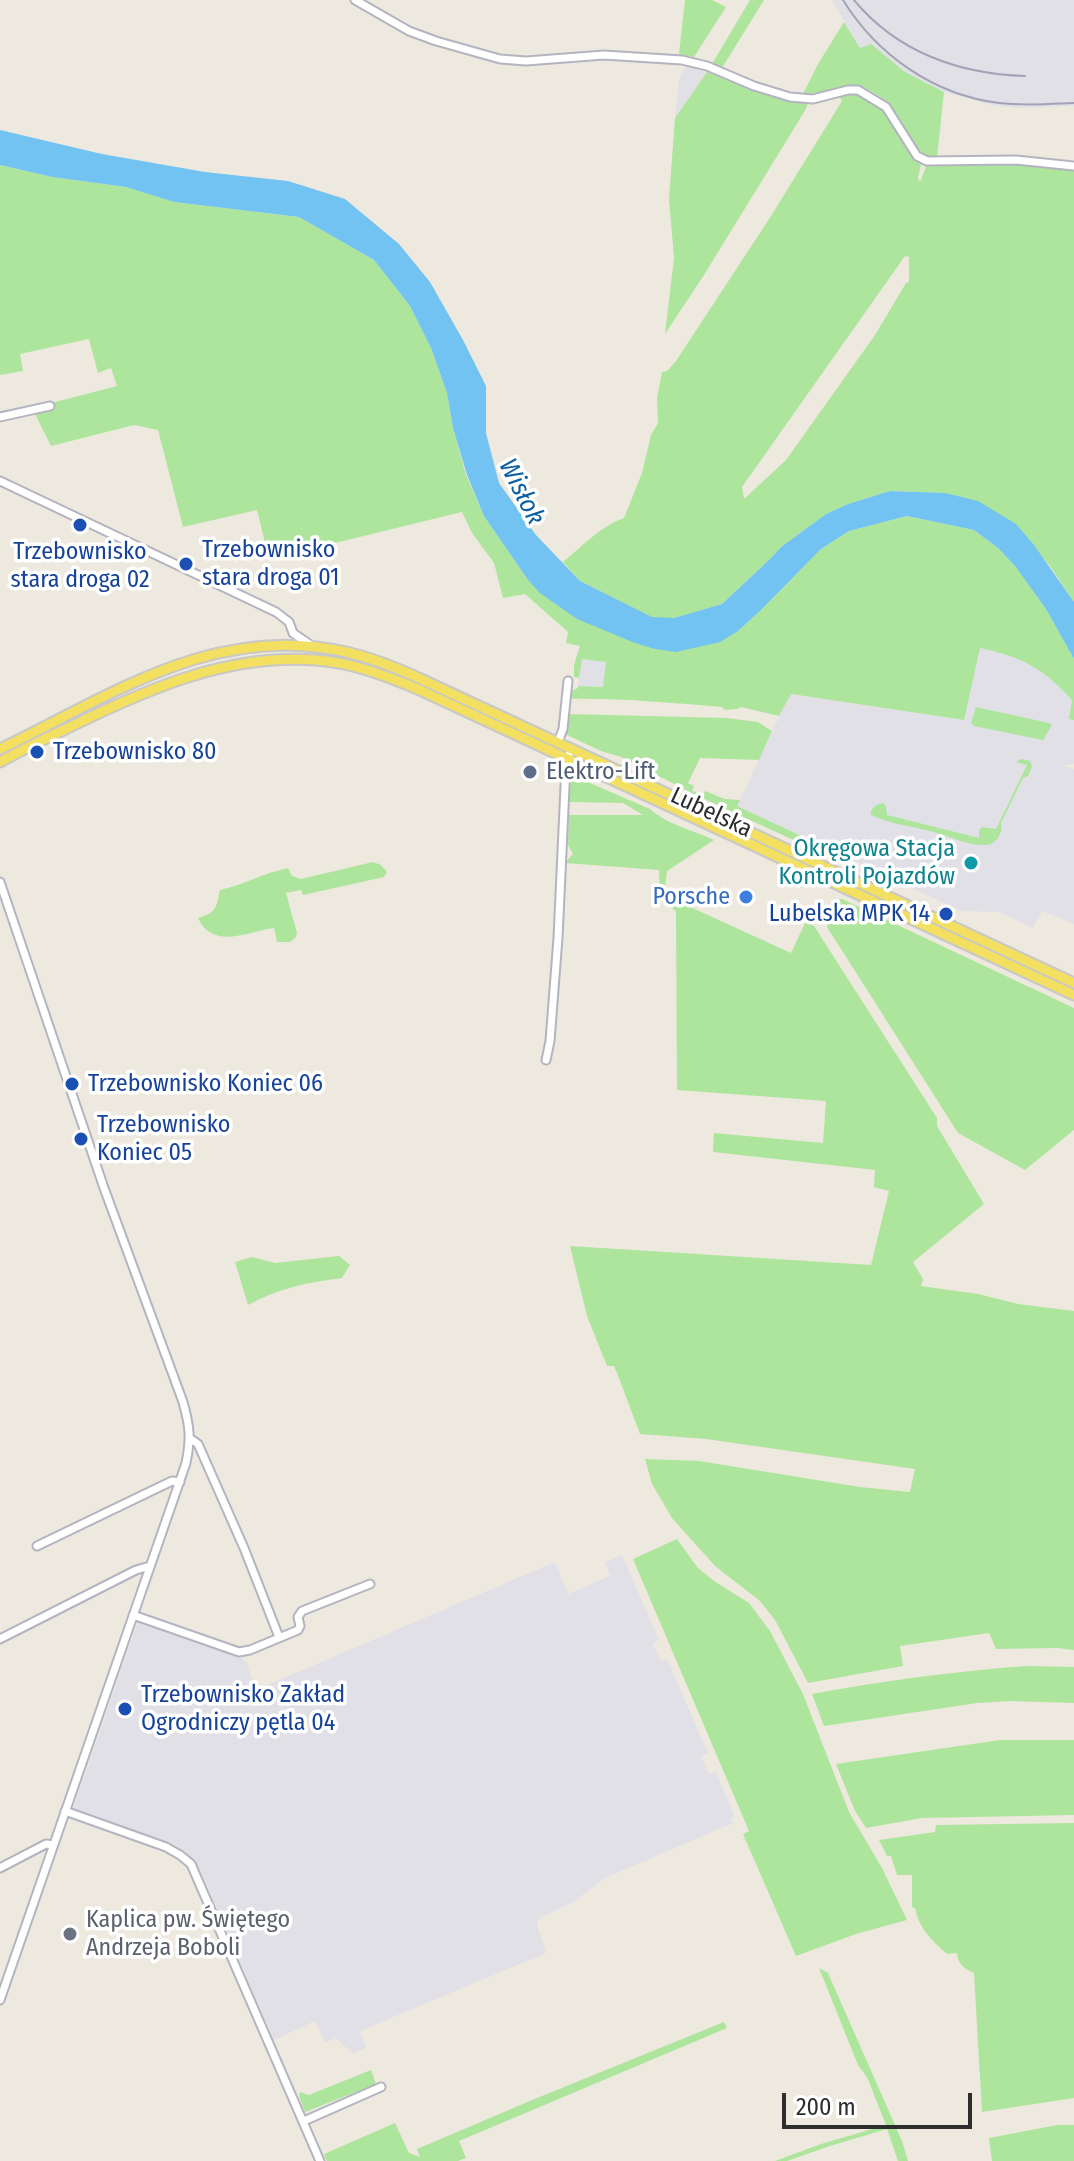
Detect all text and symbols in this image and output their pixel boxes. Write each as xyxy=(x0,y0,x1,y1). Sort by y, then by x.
water label: Wisłok xyxy=(491,454,551,530)
marker: Trzebownisko stara droga 02 xyxy=(71,516,89,534)
place label: Trzebownisko stara droga 01 xyxy=(202,536,339,592)
place label: Trzebownisko stara droga 02 xyxy=(11,538,149,594)
marker: Trzebownisko stara droga 01 xyxy=(177,555,195,573)
place label: Trzebownisko 80 xyxy=(53,738,216,766)
marker: Trzebownisko 80 xyxy=(28,743,46,761)
place label: Elektro-Lift xyxy=(546,758,655,786)
marker: Elektro-Lift xyxy=(521,763,539,781)
street label: Lubelska xyxy=(666,782,756,844)
place label: Okręgowa Stacja Kontroli Pojazdów xyxy=(778,835,955,891)
marker: Okręgowa Stacja Kontroli Pojazdów xyxy=(962,854,980,872)
place label: Porsche xyxy=(652,883,730,911)
marker: Porsche xyxy=(737,888,755,906)
place label: Lubelska MPK 14 xyxy=(769,900,930,928)
marker: Lubelska MPK 14 xyxy=(937,905,955,923)
place label: Trzebownisko Koniec 06 xyxy=(88,1070,323,1098)
marker: Trzebownisko Koniec 06 xyxy=(63,1075,81,1093)
place label: Trzebownisko Koniec 05 xyxy=(97,1111,230,1167)
marker: Trzebownisko Koniec 05 xyxy=(72,1130,90,1148)
place label: Trzebownisko Zakład Ogrodniczy pętla 04 xyxy=(141,1681,345,1737)
marker: Trzebownisko Zakład Ogrodniczy pętla 04 xyxy=(116,1700,134,1718)
place label: Kaplica pw. Świętego Andrzeja Boboli xyxy=(86,1906,290,1962)
marker: Kaplica pw. Świętego Andrzeja Boboli xyxy=(61,1925,79,1943)
scale bar xyxy=(786,2077,976,2127)
text: 200 m xyxy=(796,2093,856,2121)

